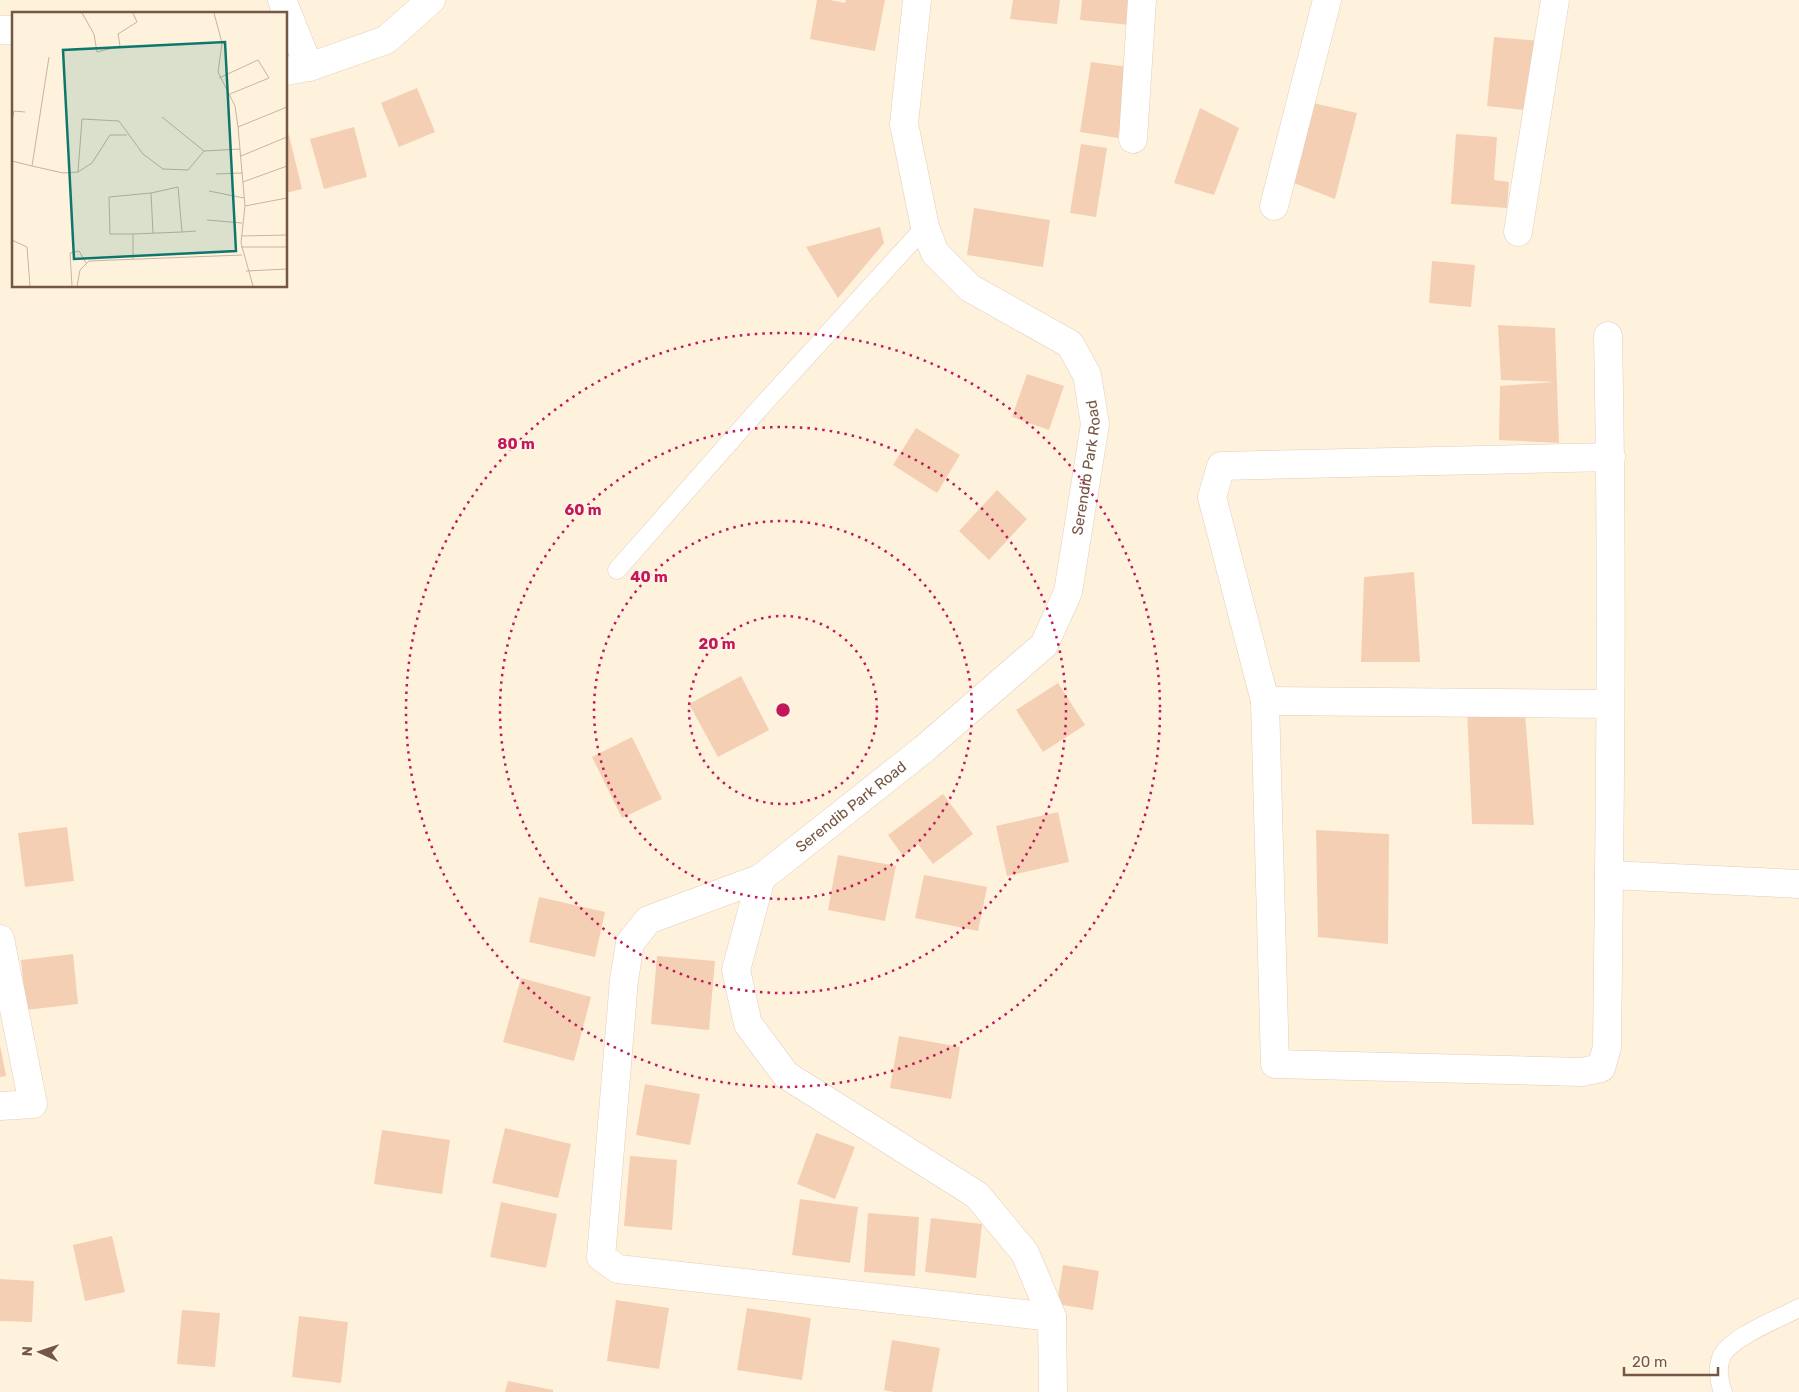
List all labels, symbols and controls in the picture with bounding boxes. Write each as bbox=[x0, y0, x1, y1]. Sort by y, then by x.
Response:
inset map bbox=[12, 12, 288, 288]
street label: Serendib Park Road bbox=[1068, 399, 1104, 536]
text: 80 m bbox=[497, 435, 535, 453]
text: 60 m bbox=[565, 501, 601, 519]
text: 40 m bbox=[630, 568, 668, 586]
text: 20 m bbox=[699, 635, 735, 653]
centre of rings bbox=[774, 701, 792, 719]
street label: Serendib Park Road bbox=[792, 757, 910, 856]
north arrow bbox=[15, 1327, 65, 1377]
scale bar bbox=[1624, 1344, 1718, 1376]
text: N bbox=[19, 1346, 36, 1357]
text: 20 m bbox=[1632, 1353, 1667, 1371]

